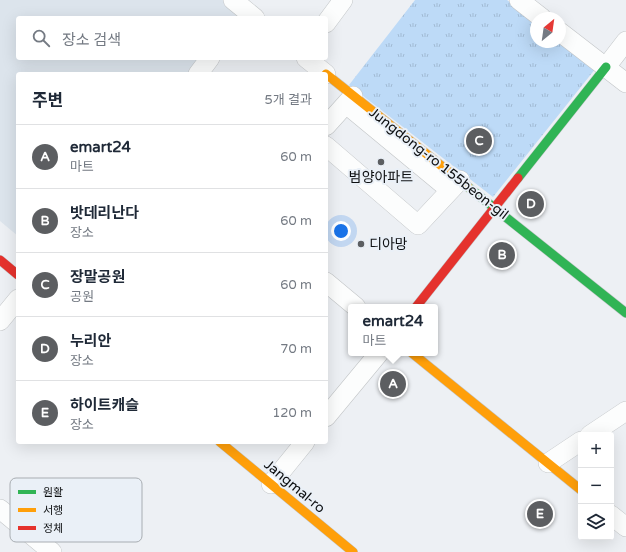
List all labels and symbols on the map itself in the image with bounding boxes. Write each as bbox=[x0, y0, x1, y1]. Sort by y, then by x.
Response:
north arrow bbox=[530, 12, 566, 48]
street label: Jungdong-ro 155beon-gil bbox=[366, 104, 512, 223]
pin: C bbox=[466, 126, 492, 156]
marker: 범양아파트 bbox=[376, 157, 386, 167]
place label: 범양아파트 bbox=[349, 169, 413, 186]
pin: D bbox=[518, 189, 544, 219]
your location bbox=[331, 221, 351, 241]
place label: 디아망 bbox=[369, 236, 408, 253]
marker: 디아망 bbox=[356, 239, 366, 249]
pin: B bbox=[489, 240, 515, 270]
pin: A bbox=[380, 369, 406, 399]
street label: Jangmal-ro bbox=[261, 456, 329, 517]
legend bbox=[10, 478, 142, 542]
text: 원활 bbox=[43, 486, 63, 499]
pin: E bbox=[527, 499, 553, 529]
text: 서행 bbox=[43, 504, 63, 517]
text: 정체 bbox=[43, 522, 63, 535]

